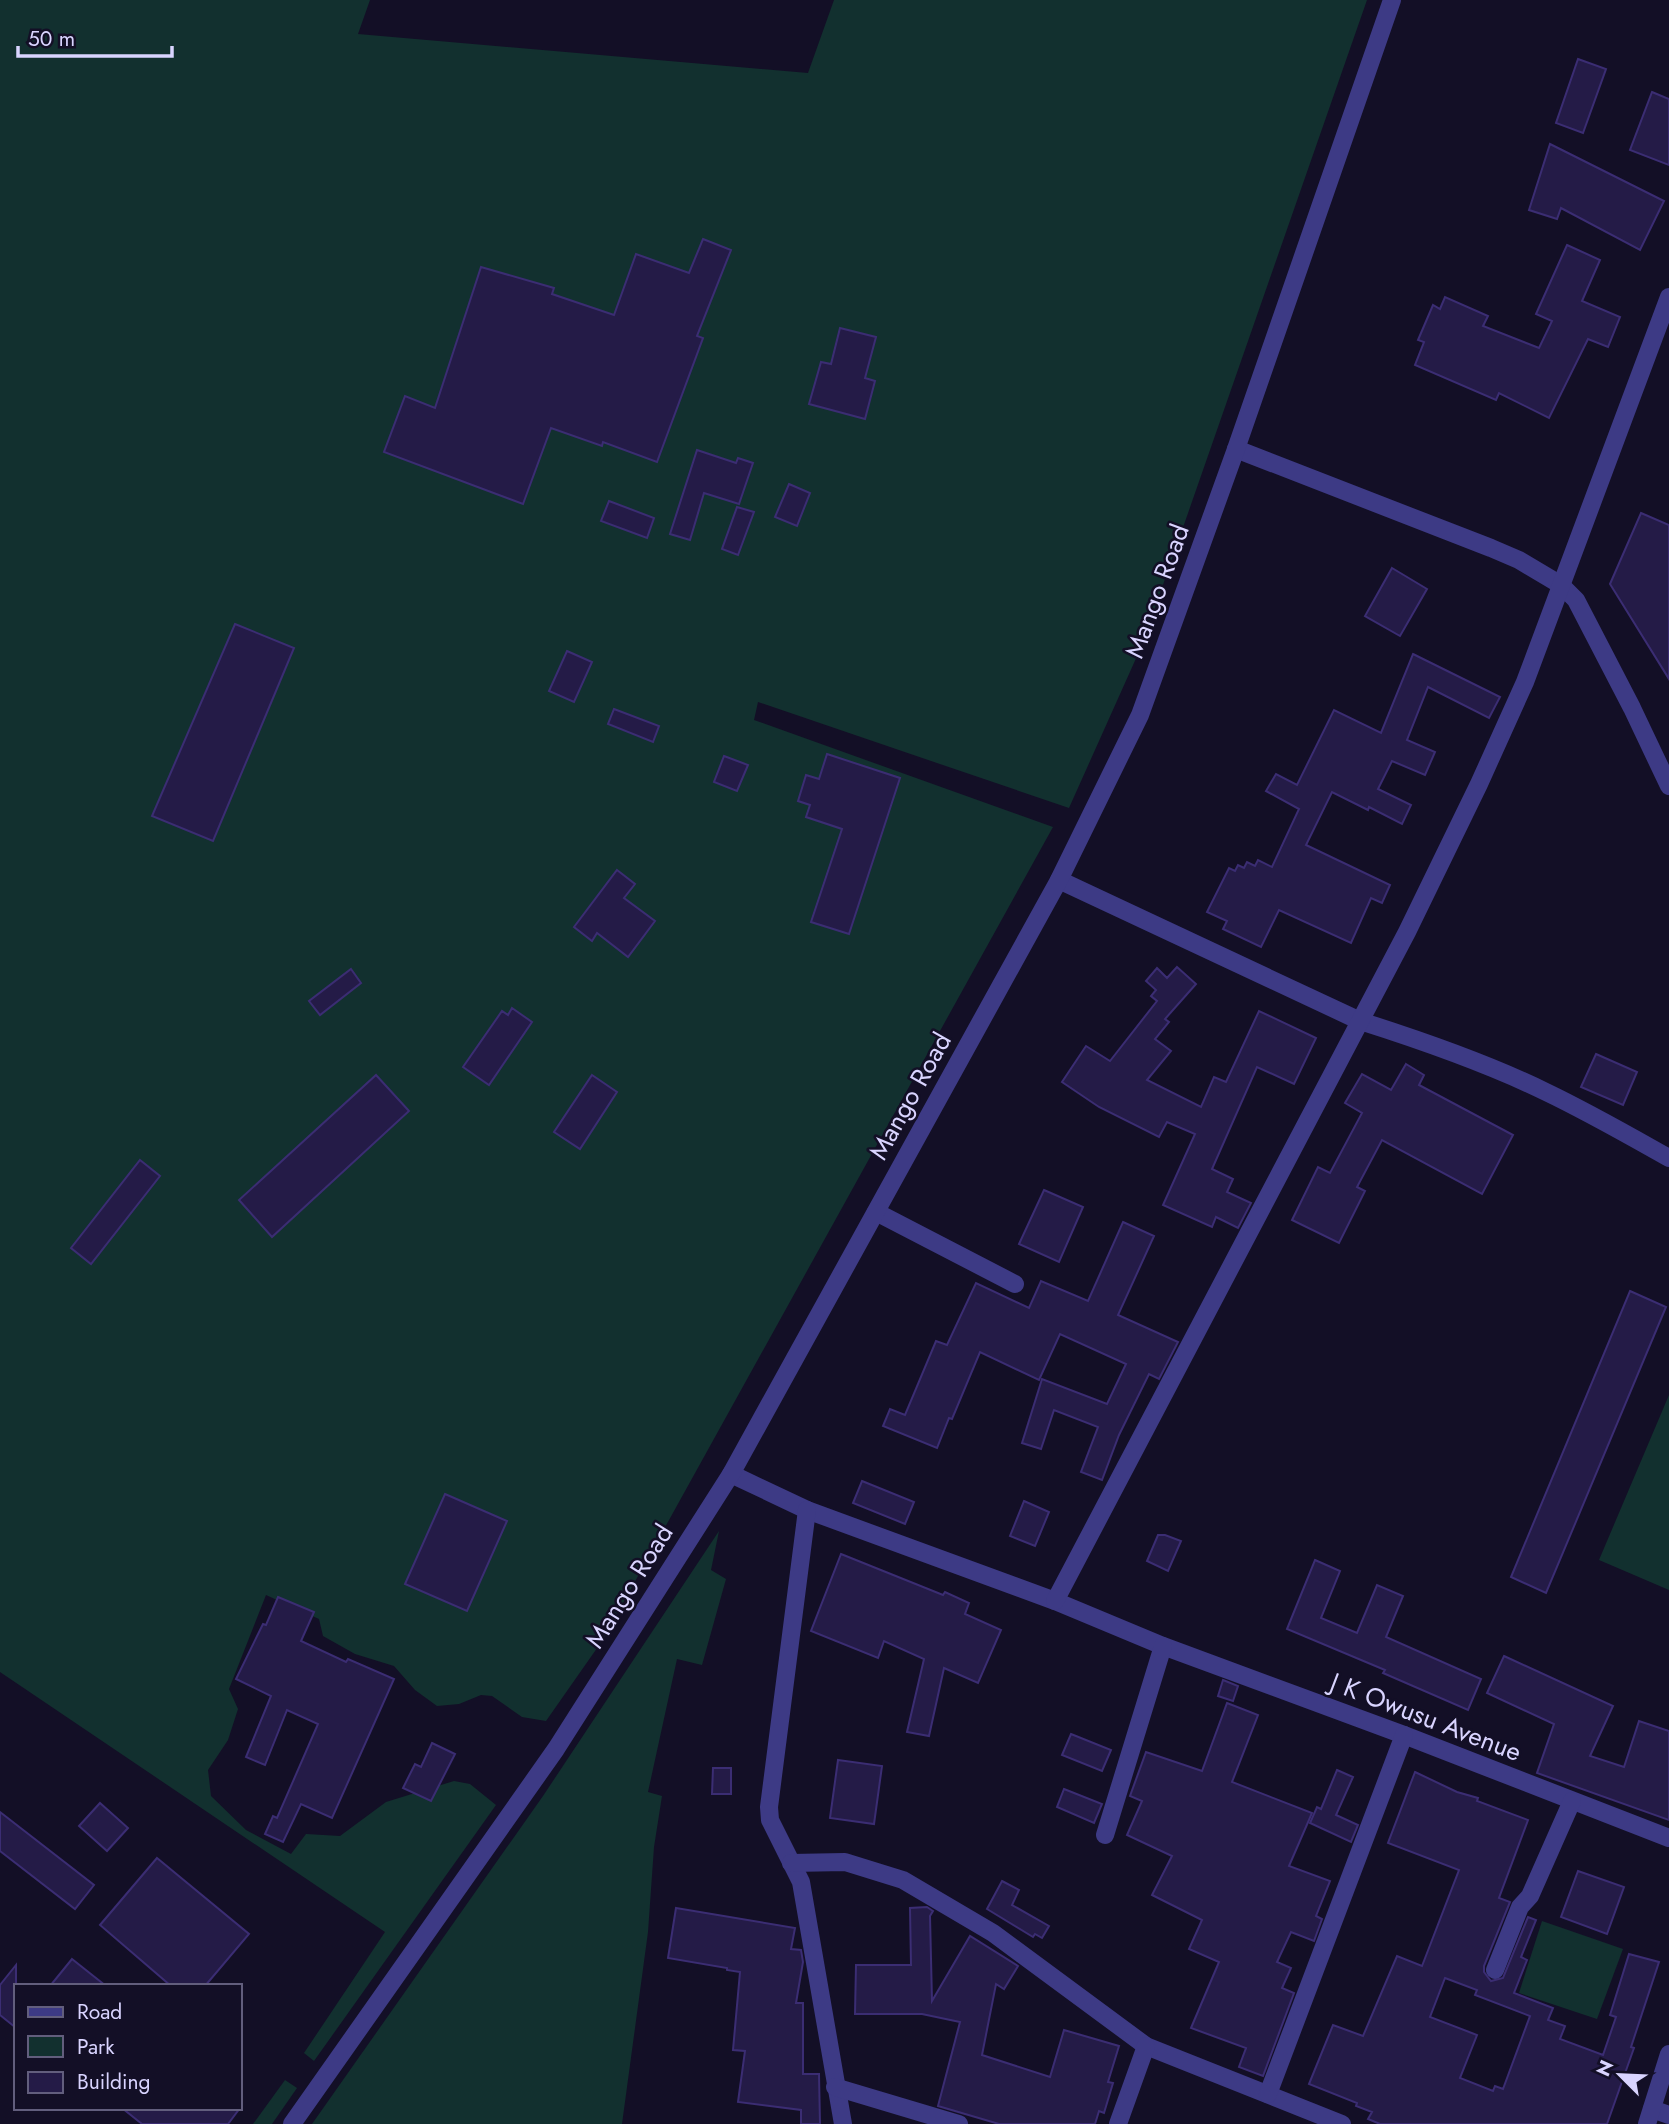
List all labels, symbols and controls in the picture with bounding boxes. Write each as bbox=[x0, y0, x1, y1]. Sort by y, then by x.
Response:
scale bar bbox=[18, 14, 172, 58]
text: 50 m bbox=[28, 24, 75, 54]
street label: Mango Road bbox=[1115, 519, 1199, 663]
street label: Mango Road bbox=[859, 1026, 961, 1166]
street label: Mango Road bbox=[576, 1517, 682, 1655]
street label: J K Owusu Avenue bbox=[1322, 1662, 1527, 1771]
legend bbox=[14, 1984, 242, 2110]
text: Road bbox=[77, 1997, 122, 2027]
text: Park bbox=[77, 2032, 115, 2062]
north arrow bbox=[1585, 2040, 1655, 2110]
text: N bbox=[1590, 2056, 1620, 2081]
text: Building bbox=[77, 2067, 150, 2097]

